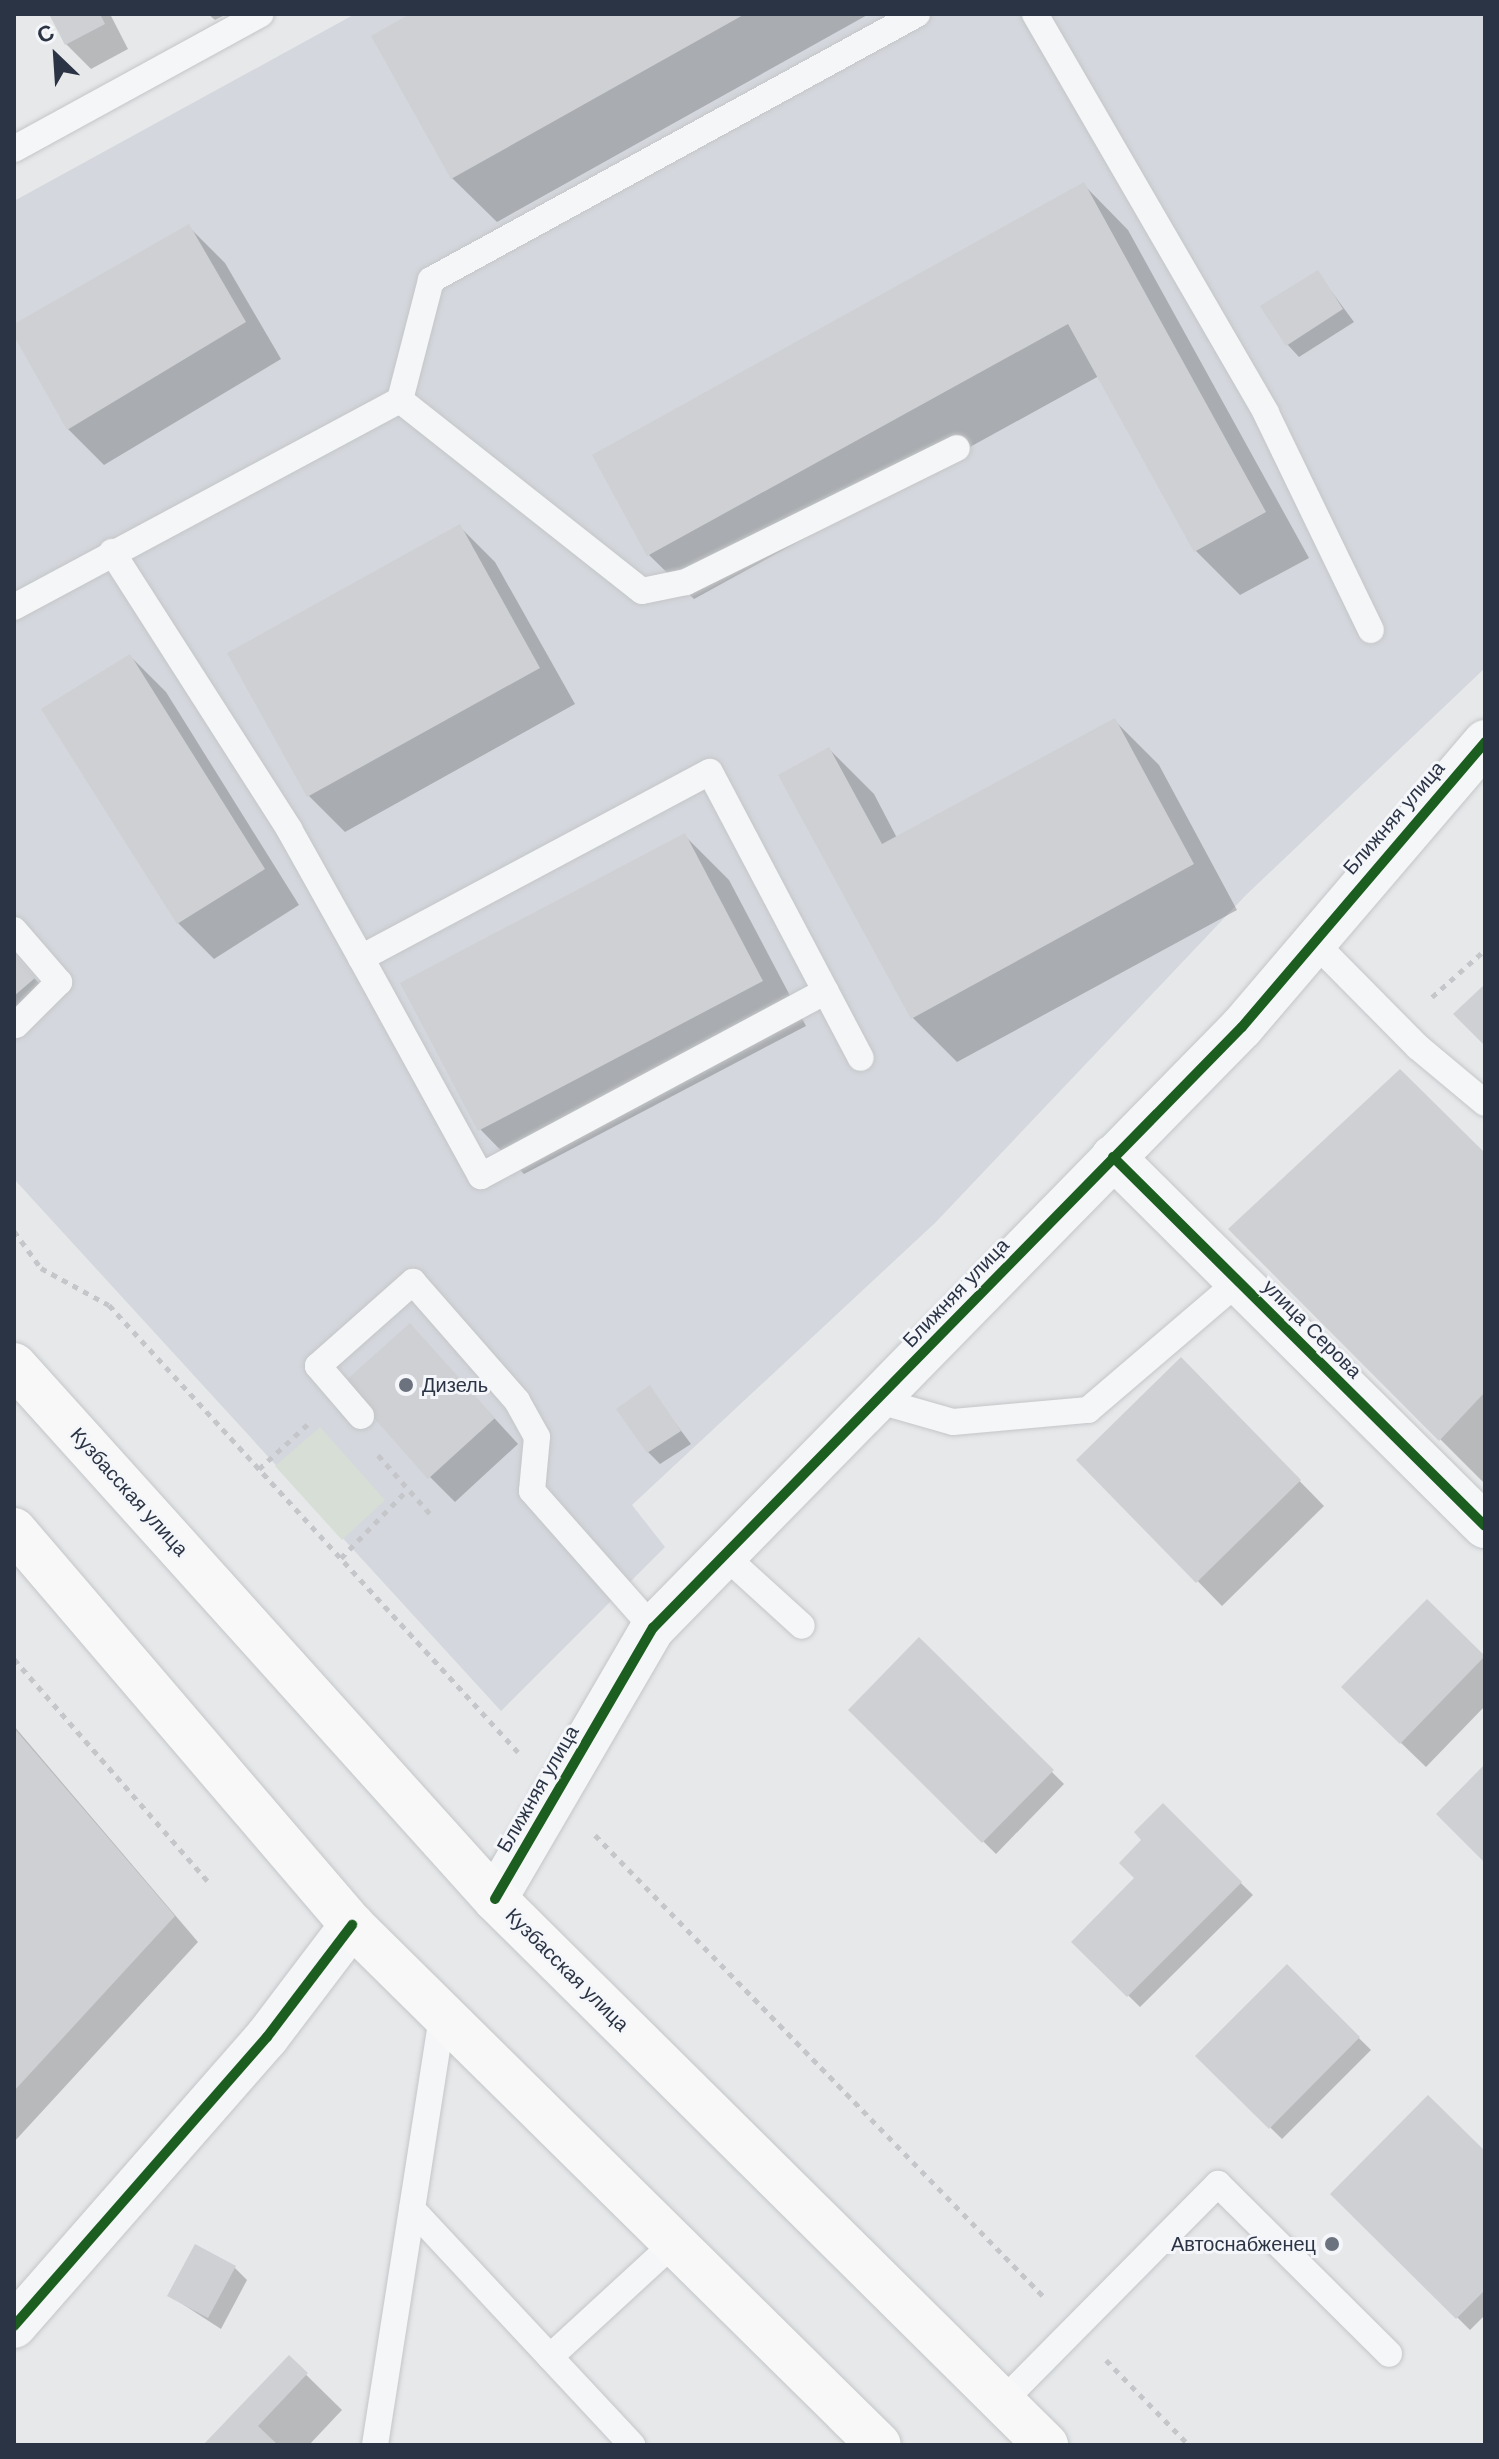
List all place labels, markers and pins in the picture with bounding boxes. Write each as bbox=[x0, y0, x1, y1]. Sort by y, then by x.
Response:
place label: Дизель bbox=[422, 1373, 488, 1397]
marker: Дизель bbox=[397, 1376, 415, 1394]
place label: Автоснабженец bbox=[1171, 2232, 1316, 2256]
marker: Автоснабженец bbox=[1323, 2235, 1341, 2253]

